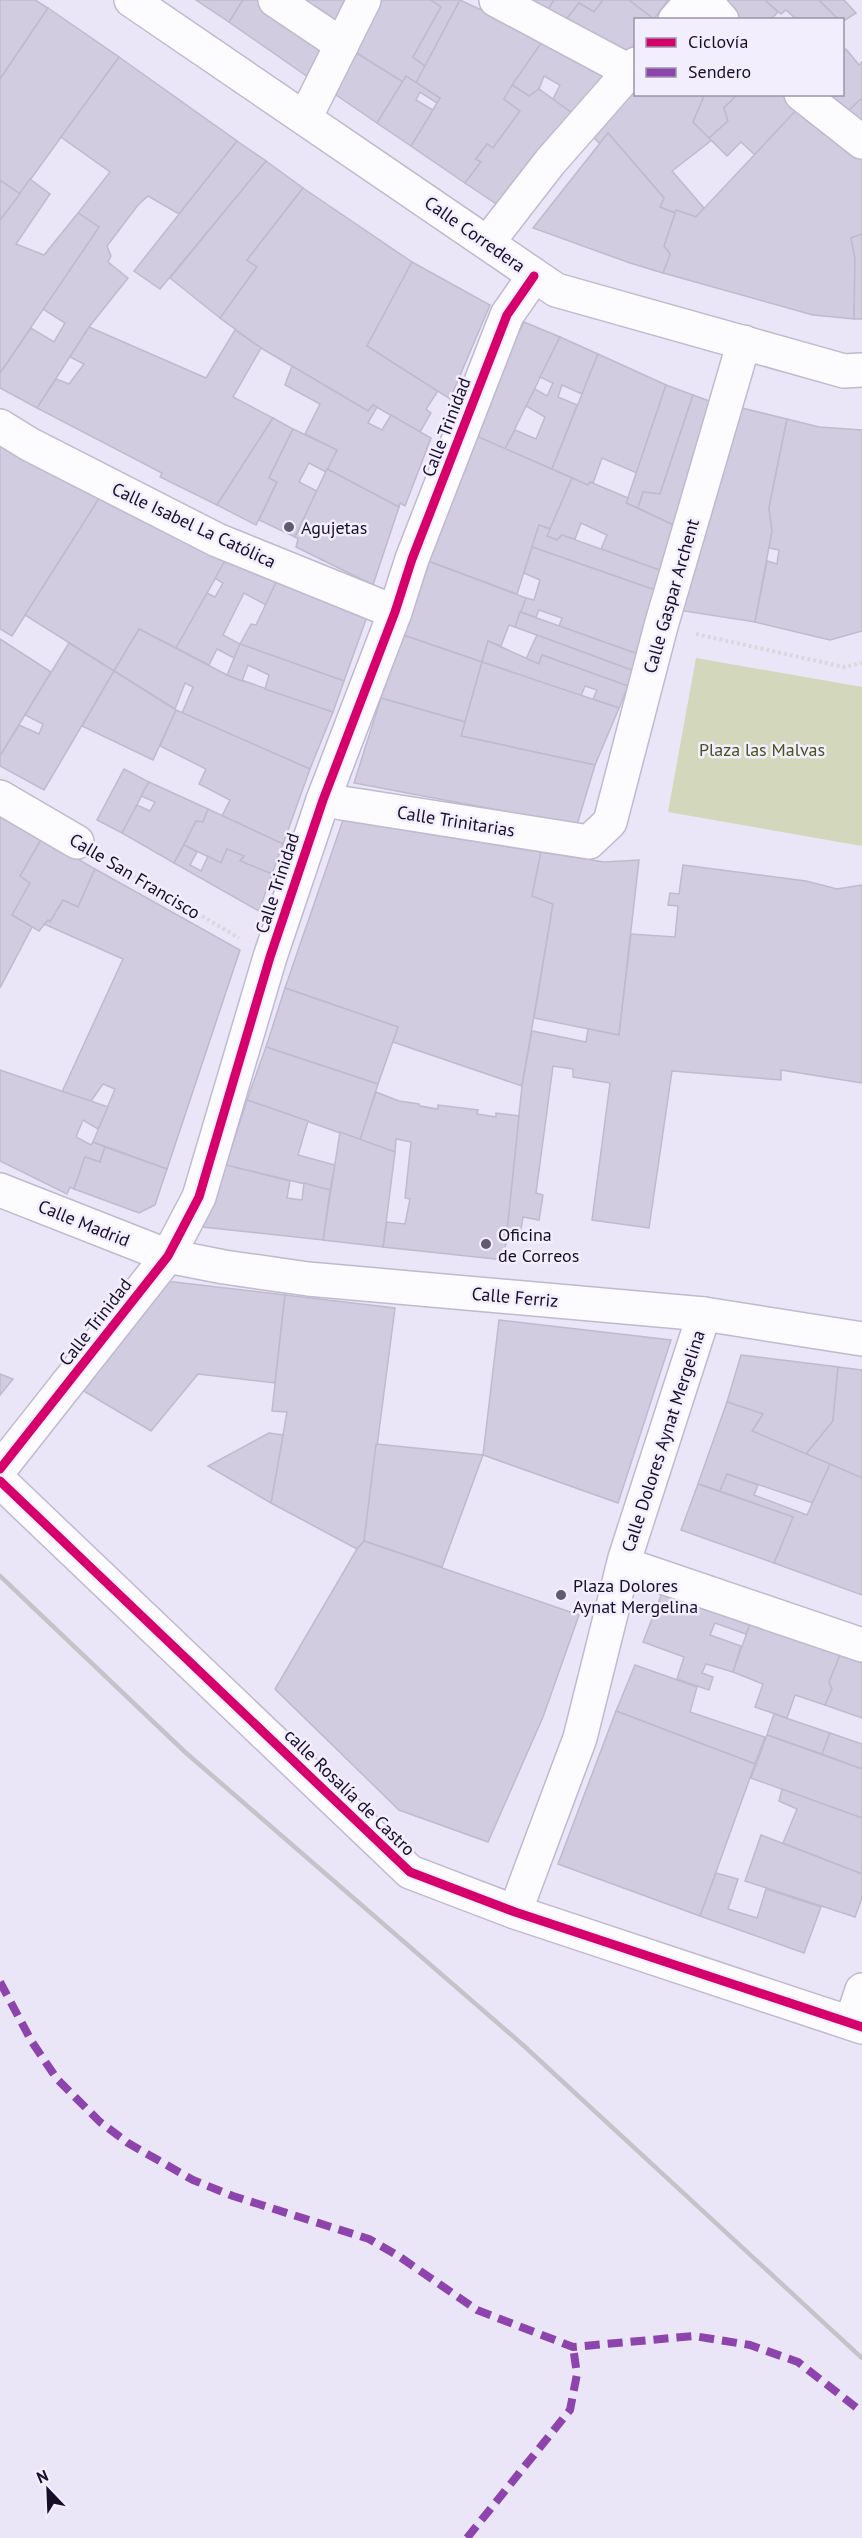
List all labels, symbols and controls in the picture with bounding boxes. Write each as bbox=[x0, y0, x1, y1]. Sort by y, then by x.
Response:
legend bbox=[634, 18, 844, 96]
text: Ciclovía bbox=[688, 30, 748, 53]
text: Sendero bbox=[688, 60, 751, 83]
street label: Calle Corredera bbox=[420, 191, 530, 277]
street label: Calle Trinidad bbox=[416, 374, 476, 480]
street label: Calle Isabel La Católica bbox=[108, 477, 280, 573]
place label: Agujetas bbox=[301, 516, 367, 539]
street label: Calle Gaspar Archent bbox=[638, 516, 704, 676]
marker: Agujetas bbox=[282, 520, 296, 534]
park label: Plaza las Malvas bbox=[699, 738, 825, 761]
street label: Calle Trinitarias bbox=[395, 800, 517, 842]
street label: Calle San Francisco bbox=[65, 828, 205, 924]
street label: Calle Trinidad bbox=[250, 830, 304, 936]
street label: Calle Madrid bbox=[35, 1194, 133, 1252]
place label: Oficina de Correos bbox=[498, 1223, 579, 1267]
marker: Oficina de Correos bbox=[479, 1237, 493, 1251]
street label: Calle Trinidad bbox=[54, 1274, 136, 1370]
street label: Calle Ferriz bbox=[471, 1282, 559, 1312]
street label: Calle Dolores Aynat Mergelina bbox=[616, 1327, 710, 1555]
place label: Plaza Dolores Aynat Mergelina bbox=[573, 1574, 698, 1618]
marker: Plaza Dolores Aynat Mergelina bbox=[554, 1588, 568, 1602]
street label: calle Rosalía de Castro bbox=[280, 1724, 420, 1860]
north arrow bbox=[18, 2460, 78, 2520]
text: N bbox=[33, 2465, 51, 2487]

